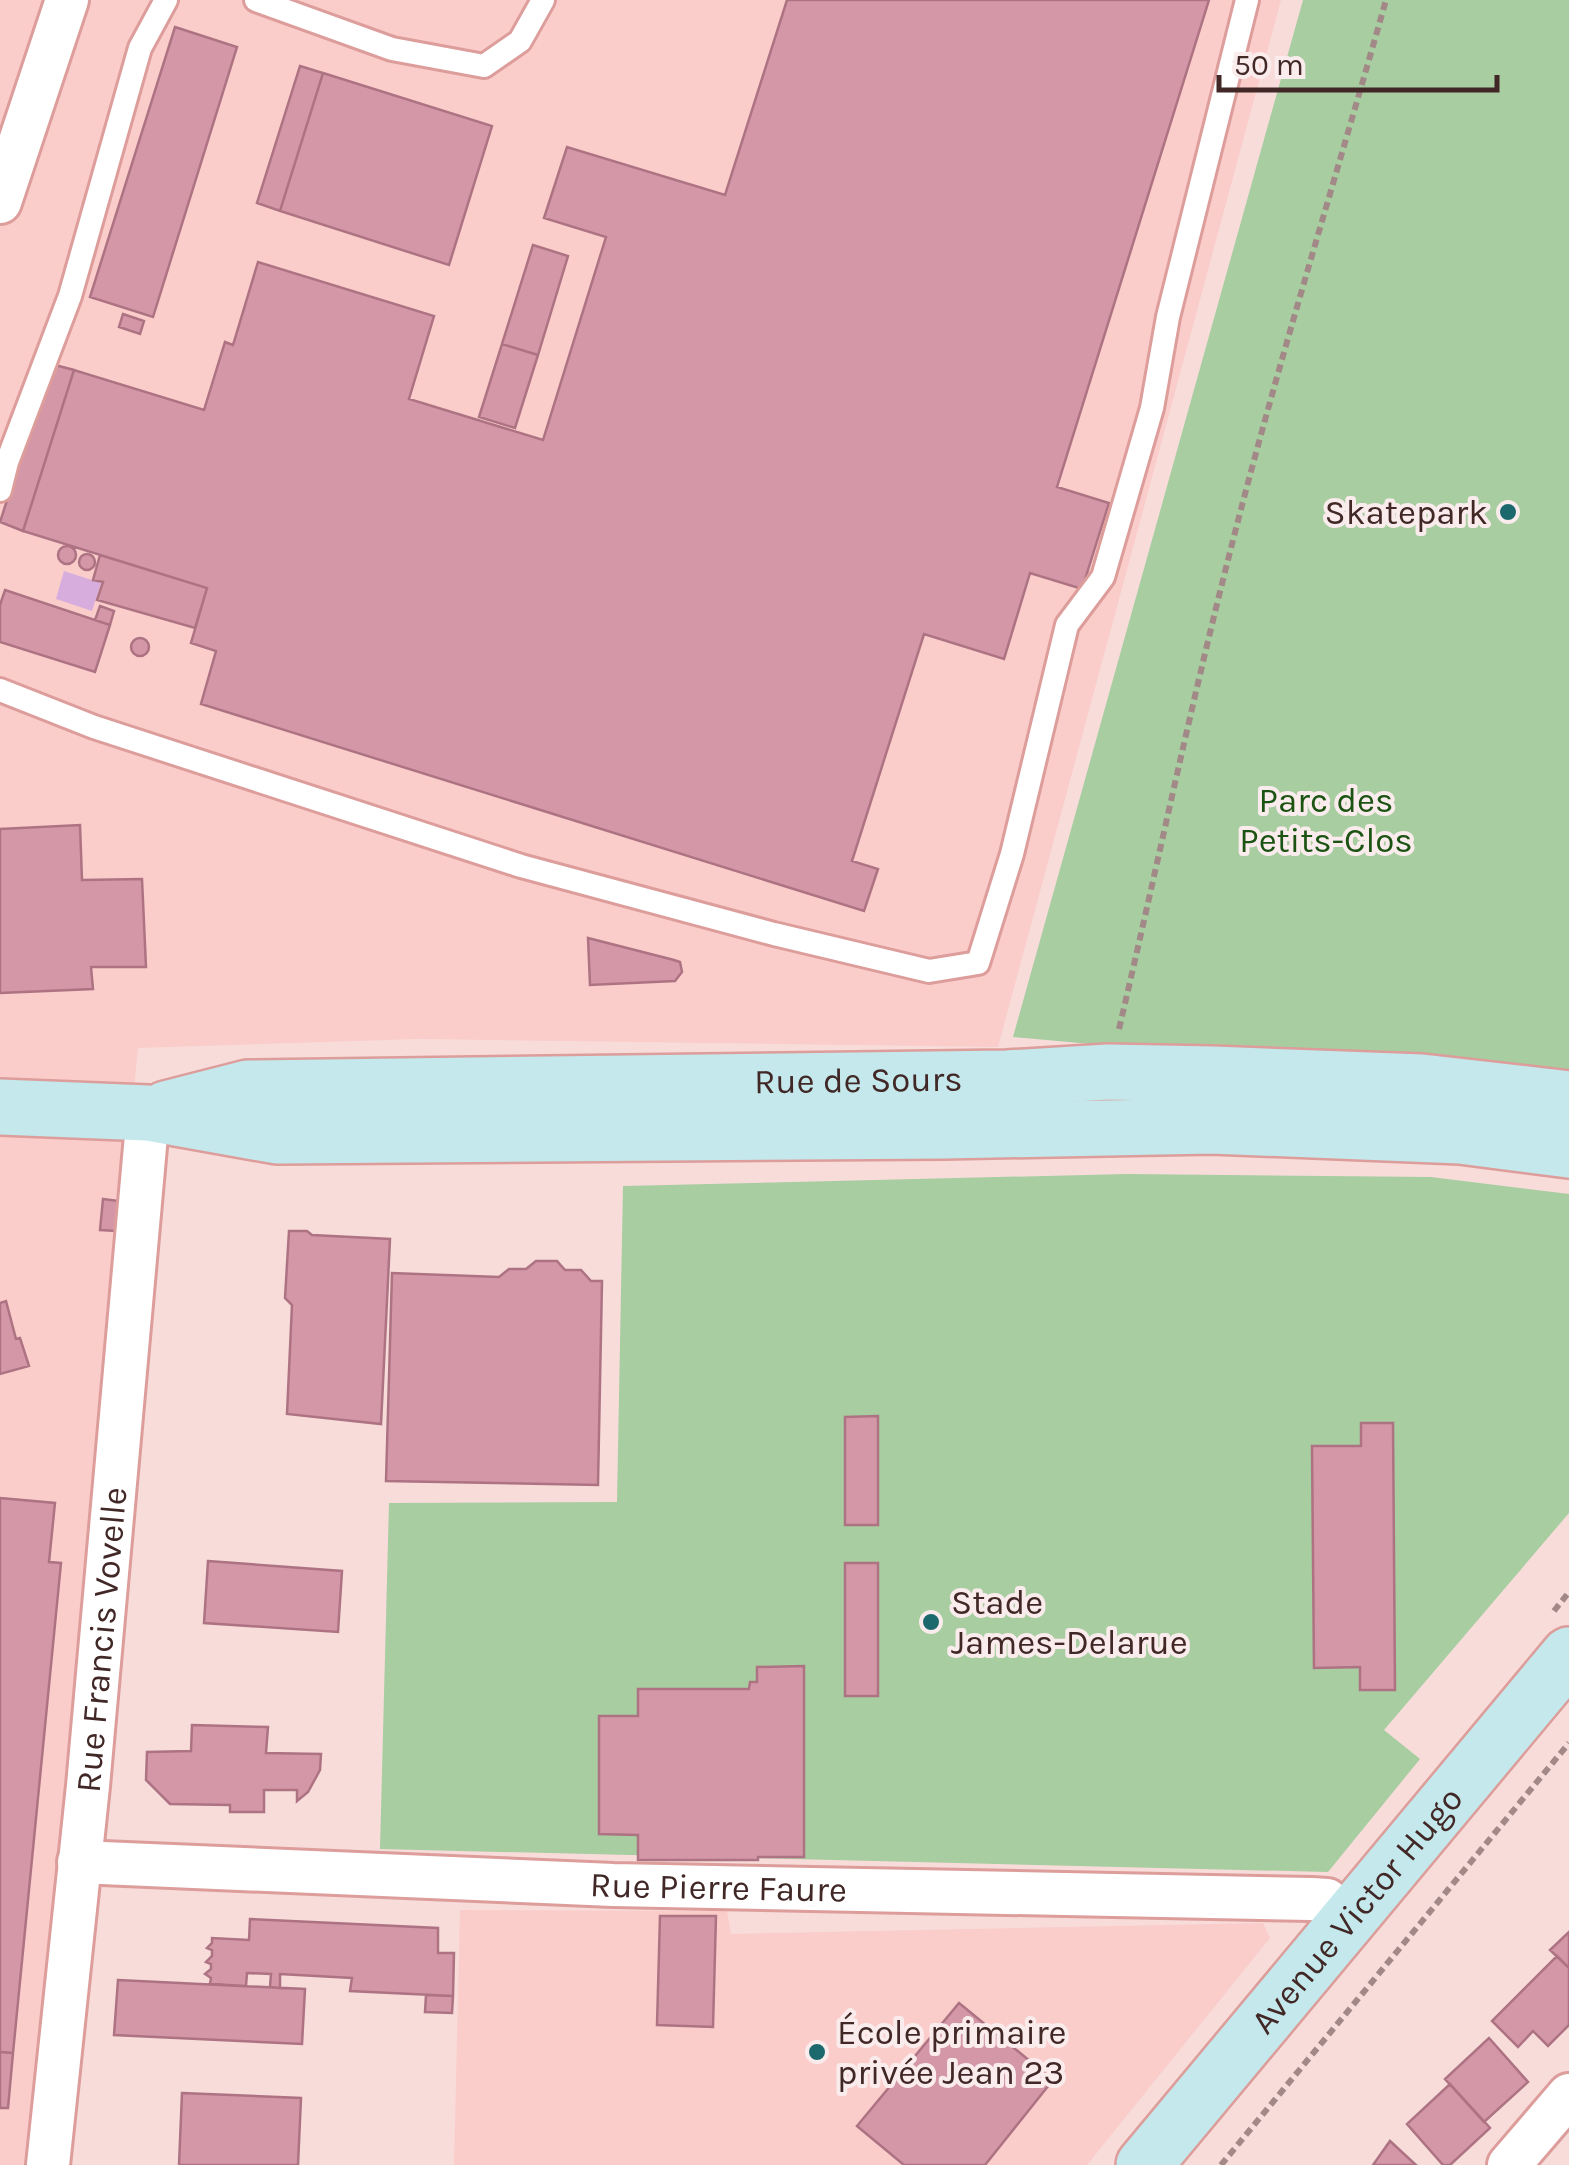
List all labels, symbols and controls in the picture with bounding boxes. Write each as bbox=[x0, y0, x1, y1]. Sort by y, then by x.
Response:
scale bar bbox=[1219, 30, 1496, 92]
text: 50 m bbox=[1234, 47, 1304, 83]
place label: Skatepark bbox=[1325, 492, 1488, 533]
marker: Skatepark bbox=[1497, 501, 1519, 523]
park label: Parc des Petits-Clos bbox=[1239, 780, 1413, 861]
street label: Rue de Sours bbox=[754, 1059, 963, 1102]
street label: Rue Francis Vovelle bbox=[68, 1485, 136, 1794]
place label: Stade James-Delarue bbox=[951, 1582, 1188, 1663]
marker: Stade James-Delarue bbox=[920, 1611, 942, 1633]
street label: Avenue Victor Hugo bbox=[1242, 1779, 1471, 2042]
street label: Rue Pierre Faure bbox=[589, 1864, 847, 1911]
place label: École primaire privée Jean 23 bbox=[837, 2012, 1067, 2093]
marker: École primaire privée Jean 23 bbox=[806, 2041, 828, 2063]

